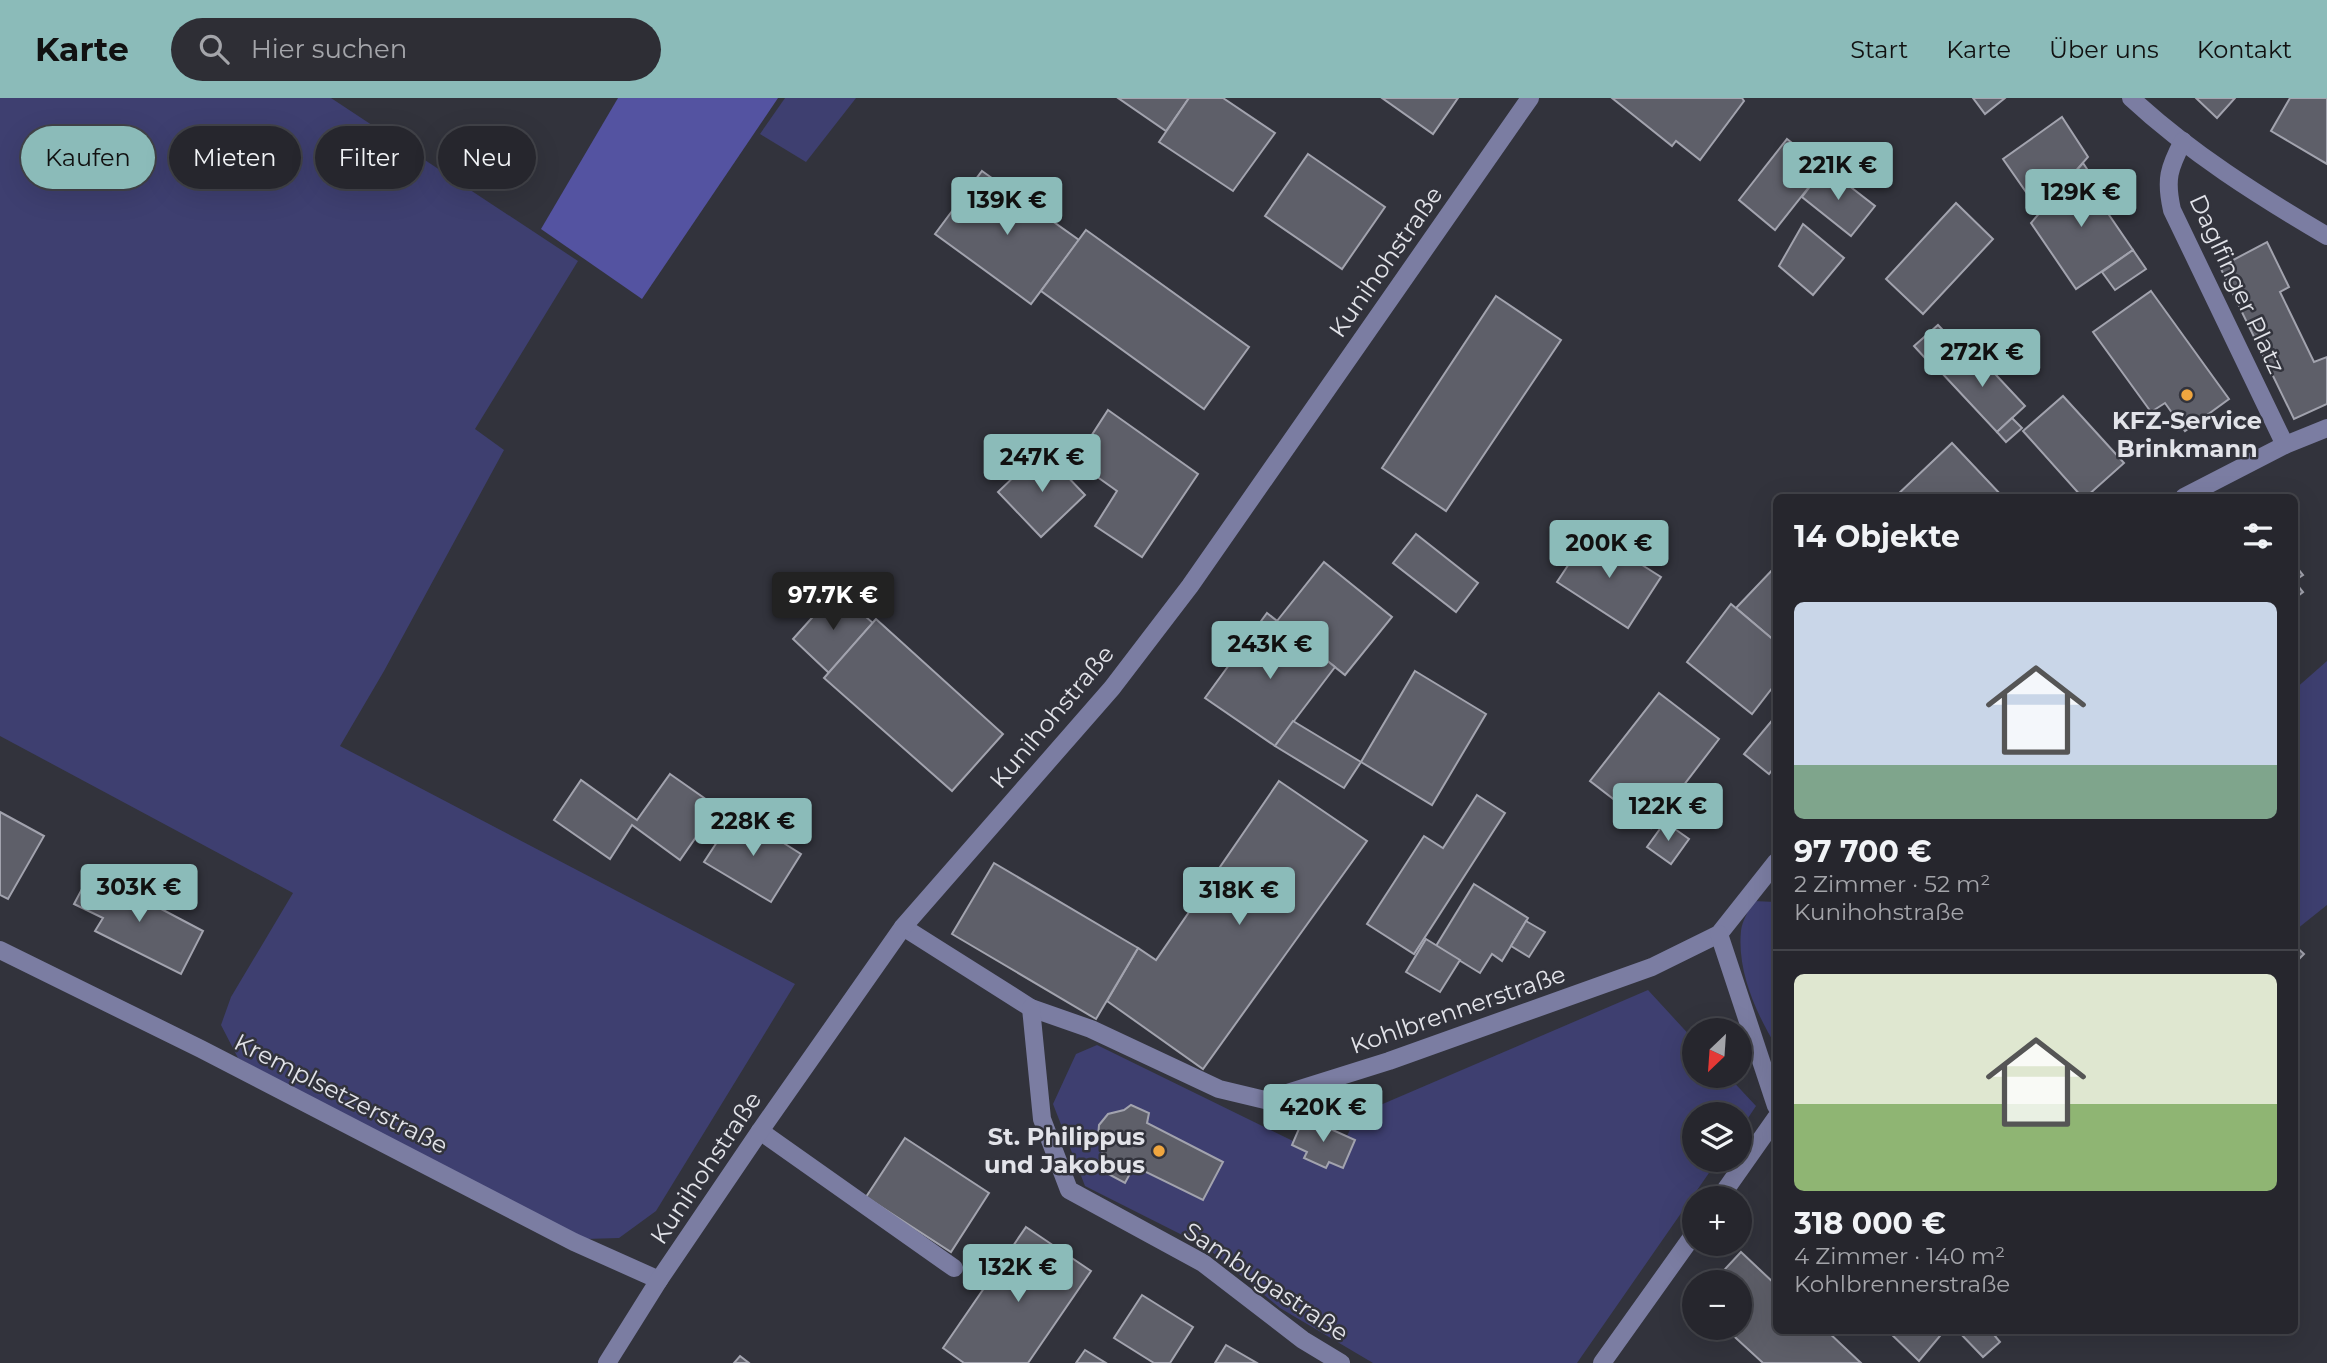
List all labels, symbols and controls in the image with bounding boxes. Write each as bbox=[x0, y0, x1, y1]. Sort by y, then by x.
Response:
search box bbox=[171, 18, 661, 81]
text: Karte bbox=[35, 29, 129, 69]
icon: search bbox=[195, 30, 233, 68]
text: Hier suchen bbox=[251, 33, 407, 65]
text: Start bbox=[1850, 35, 1908, 64]
text: Karte bbox=[1946, 35, 2011, 64]
text: Über uns bbox=[2049, 35, 2159, 64]
text: Kontakt bbox=[2197, 35, 2292, 64]
chip: Kaufen bbox=[21, 126, 155, 189]
chip: Mieten bbox=[169, 126, 301, 189]
chip: Filter bbox=[315, 126, 424, 189]
chip: Neu bbox=[438, 126, 536, 189]
pin: 221K € bbox=[1781, 142, 1895, 202]
text: 221K € bbox=[1799, 151, 1877, 179]
pin: 129K € bbox=[2024, 170, 2138, 229]
pin: 139K € bbox=[950, 178, 1064, 237]
text: 129K € bbox=[2041, 178, 2121, 206]
street label: Kunihohstraße bbox=[1323, 181, 1448, 343]
text: 139K € bbox=[967, 186, 1047, 214]
street label: Daglfinger Platz bbox=[2183, 190, 2292, 378]
pin: 272K € bbox=[1925, 330, 2039, 389]
text: 272K € bbox=[1940, 338, 2024, 366]
marker: KFZ-Service Brinkmann bbox=[2179, 387, 2195, 403]
place label: KFZ-Service Brinkmann bbox=[2112, 406, 2262, 463]
pin: 247K € bbox=[985, 434, 1099, 494]
text: 247K € bbox=[1000, 443, 1084, 471]
icon: filters bbox=[2239, 517, 2277, 555]
text: 14 Objekte bbox=[1794, 518, 1960, 555]
pin: 200K € bbox=[1552, 520, 1666, 580]
text: 200K € bbox=[1566, 529, 1653, 557]
pin: 97.7K € bbox=[768, 573, 898, 632]
text: 97.7K € bbox=[788, 581, 878, 609]
pin: 243K € bbox=[1213, 622, 1327, 681]
text: 243K € bbox=[1228, 630, 1312, 658]
street label: Kunihohstraße bbox=[983, 639, 1120, 794]
icon: home bbox=[1973, 647, 2099, 773]
pin: 122K € bbox=[1611, 784, 1725, 843]
text: 122K € bbox=[1629, 792, 1707, 820]
pin: 228K € bbox=[696, 798, 810, 858]
text: 228K € bbox=[711, 807, 795, 835]
text: 97 700 € bbox=[1794, 833, 1932, 870]
pin: 303K € bbox=[82, 864, 196, 924]
pin: 318K € bbox=[1182, 868, 1296, 927]
text: 2 Zimmer · 52 m² bbox=[1794, 870, 1990, 898]
text: 303K € bbox=[97, 873, 181, 901]
text: 318K € bbox=[1199, 876, 1279, 904]
text: Kunihohstraße bbox=[1794, 898, 1964, 926]
street label: Kohlbrennerstraße bbox=[1346, 959, 1569, 1060]
north arrow bbox=[1682, 1018, 1752, 1088]
map controls bbox=[1682, 1018, 1752, 1340]
icon: home bbox=[1973, 1019, 2099, 1145]
street label: Kremplsetzerstraße bbox=[230, 1027, 453, 1160]
pin: 420K € bbox=[1266, 1084, 1380, 1144]
street label: Kunihohstraße bbox=[644, 1086, 767, 1249]
text: 420K € bbox=[1279, 1093, 1367, 1121]
button: layers bbox=[1682, 1102, 1752, 1172]
place label: St. Philippus und Jakobus bbox=[984, 1122, 1145, 1179]
marker: St. Philippus und Jakobus bbox=[1151, 1143, 1167, 1159]
button: + bbox=[1682, 1186, 1752, 1256]
text: 318 000 € bbox=[1794, 1205, 1946, 1242]
street label: Sambugastraße bbox=[1179, 1216, 1354, 1347]
text: 4 Zimmer · 140 m² bbox=[1794, 1242, 2005, 1270]
pin: 132K € bbox=[961, 1244, 1075, 1304]
text: 132K € bbox=[979, 1253, 1057, 1281]
button: − bbox=[1682, 1270, 1752, 1340]
text: Kohlbrennerstraße bbox=[1794, 1270, 2010, 1298]

